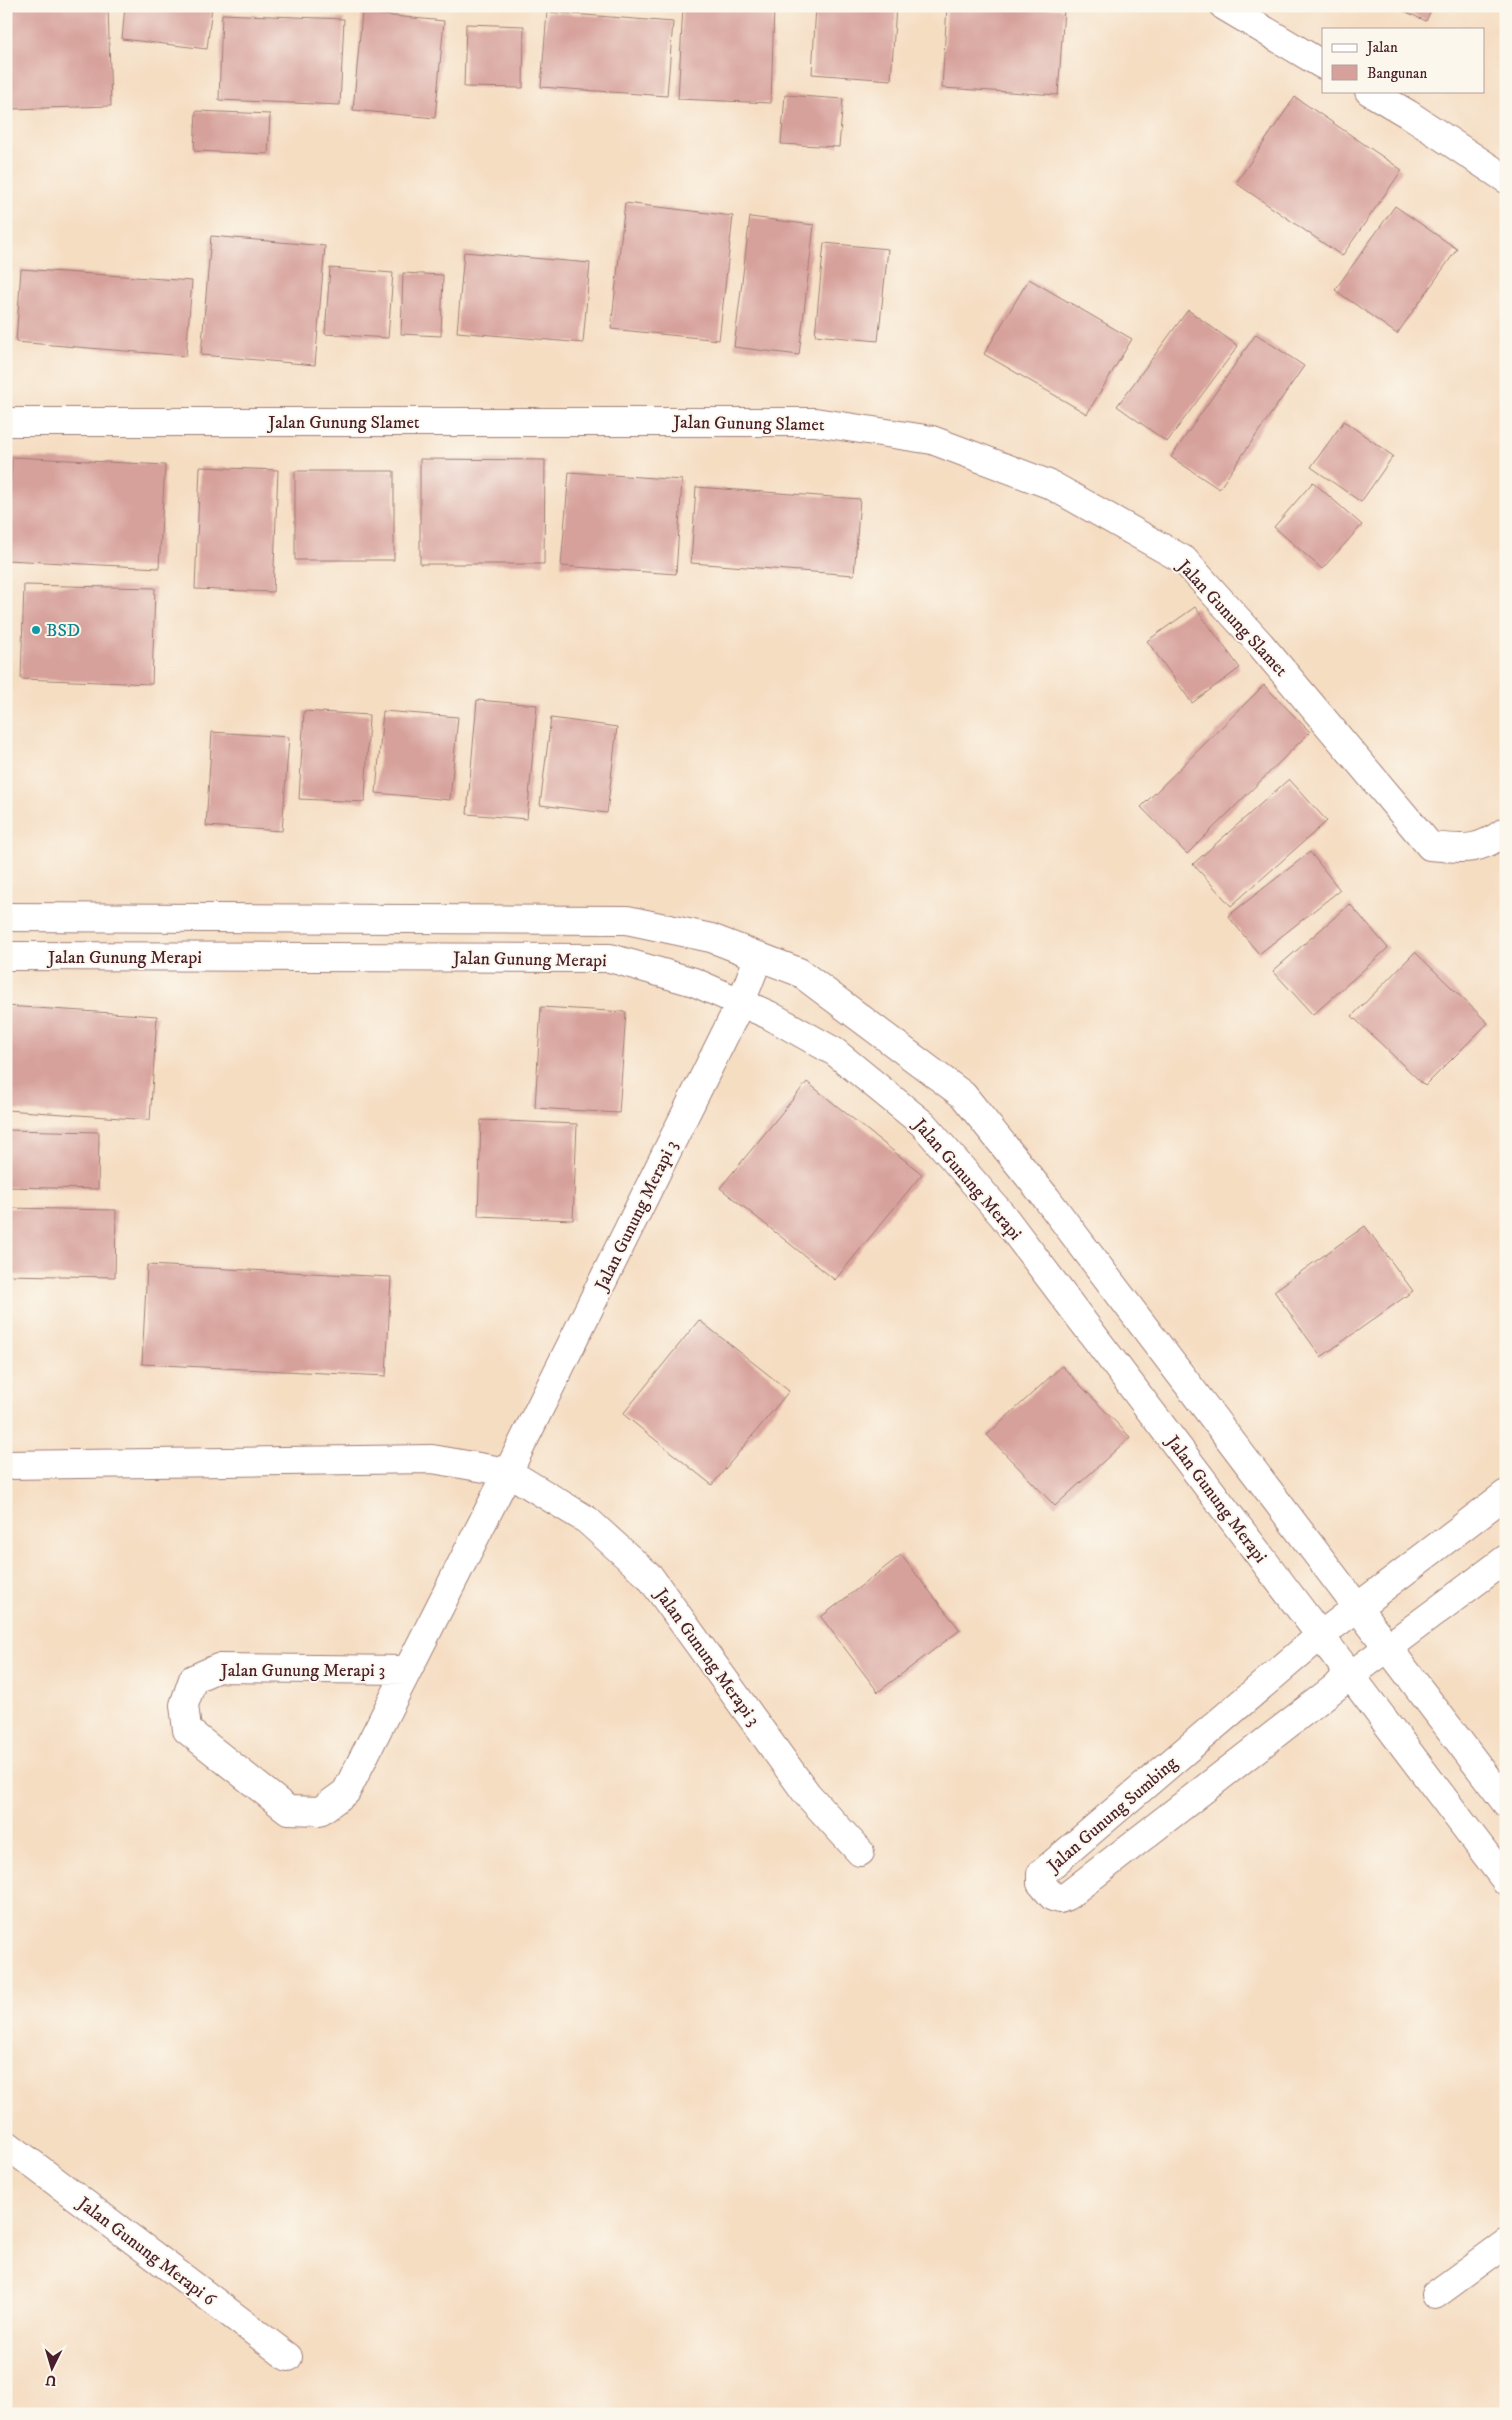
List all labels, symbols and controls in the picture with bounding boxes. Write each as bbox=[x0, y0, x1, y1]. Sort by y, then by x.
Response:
legend bbox=[1322, 28, 1484, 92]
text: Jalan bbox=[1365, 38, 1398, 57]
text: Bangunan bbox=[1367, 64, 1427, 83]
street label: Jalan Gunung Slamet bbox=[266, 412, 420, 434]
street label: Jalan Gunung Slamet bbox=[671, 412, 825, 436]
street label: Jalan Gunung Slamet bbox=[1171, 554, 1292, 682]
place label: BSD bbox=[46, 620, 80, 642]
marker: BSD bbox=[30, 624, 42, 636]
street label: Jalan Gunung Merapi bbox=[46, 947, 202, 969]
street label: Jalan Gunung Merapi bbox=[451, 948, 607, 972]
street label: Jalan Gunung Merapi bbox=[907, 1113, 1026, 1245]
street label: Jalan Gunung Merapi 3 bbox=[590, 1137, 683, 1296]
street label: Jalan Gunung Merapi bbox=[1160, 1430, 1271, 1568]
street label: Jalan Gunung Merapi 3 bbox=[649, 1583, 764, 1731]
street label: Jalan Gunung Merapi 3 bbox=[219, 1660, 385, 1682]
street label: Jalan Gunung Sumbing bbox=[1042, 1752, 1182, 1878]
street label: Jalan Gunung Merapi 6 bbox=[72, 2192, 220, 2311]
north arrow bbox=[28, 2342, 78, 2392]
text: U bbox=[45, 2371, 57, 2389]

